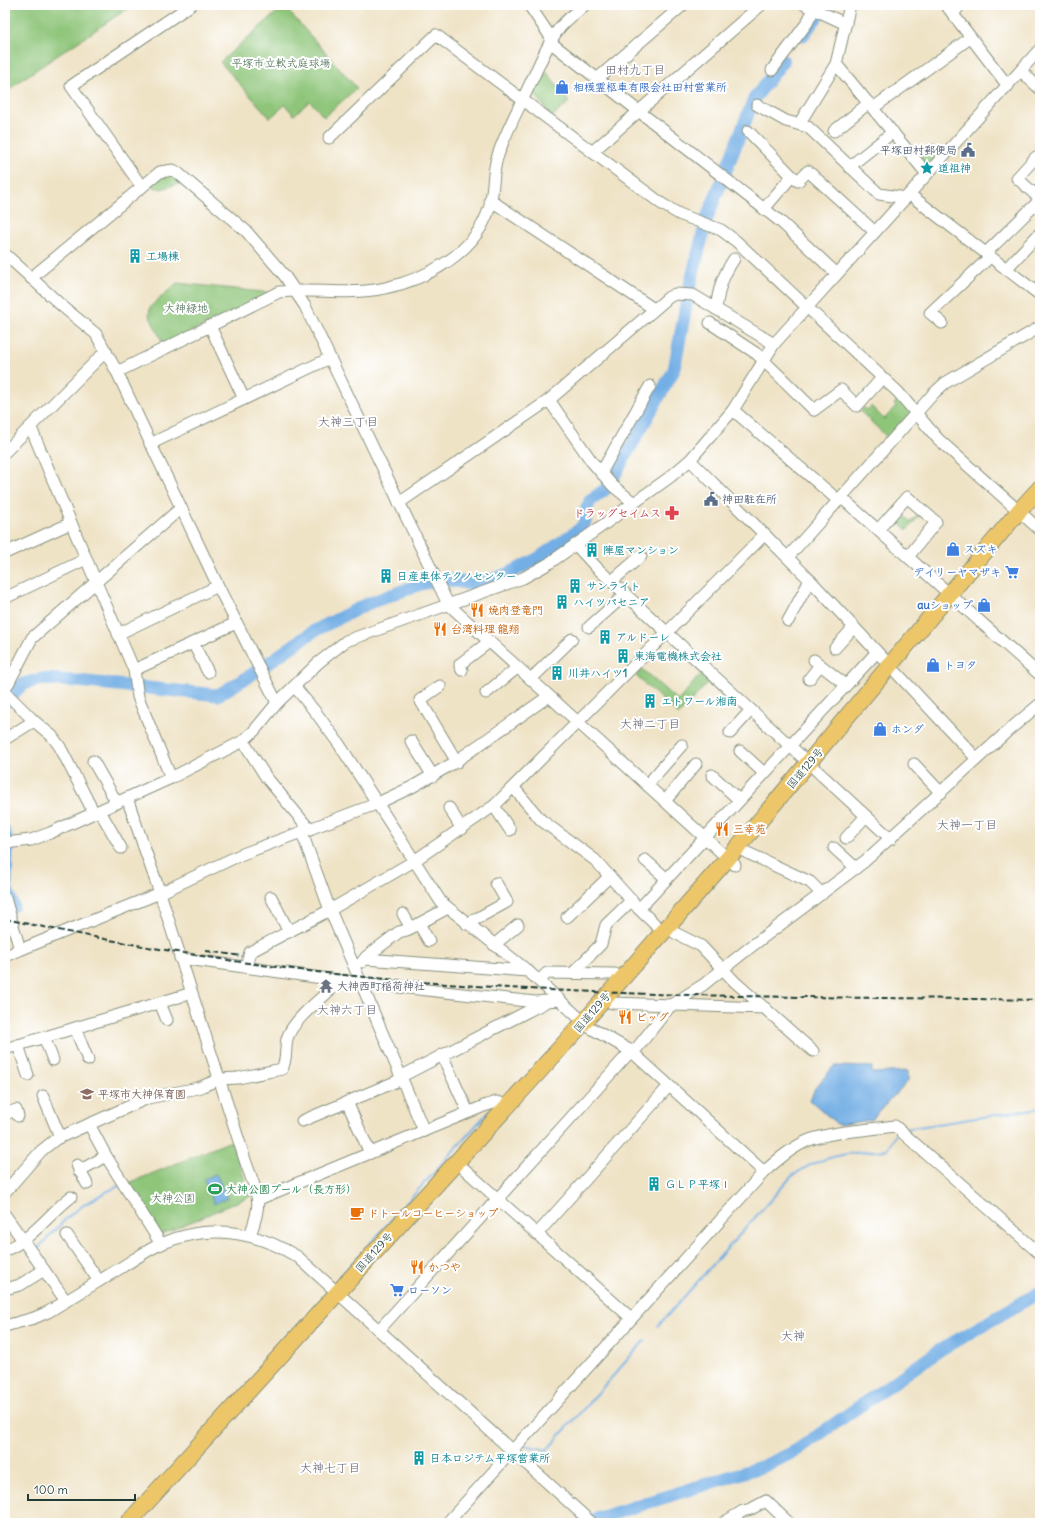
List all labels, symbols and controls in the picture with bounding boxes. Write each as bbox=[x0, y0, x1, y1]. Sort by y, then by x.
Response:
park label: 平塚市立軟式庭球場 bbox=[232, 56, 331, 70]
district label: 田村九丁目 bbox=[605, 62, 665, 77]
shop icon: 相模霊柩車有限会社田村営業所 bbox=[554, 79, 570, 95]
place label: 相模霊柩車有限会社田村営業所 bbox=[573, 80, 727, 94]
public building icon: 平塚田村郵便局 bbox=[960, 142, 976, 158]
place label: 平塚田村郵便局 bbox=[880, 143, 957, 157]
place icon: 道祖神 bbox=[919, 160, 935, 176]
place label: 道祖神 bbox=[938, 161, 971, 175]
building icon: 工場棟 bbox=[127, 248, 143, 264]
place label: 工場棟 bbox=[146, 249, 180, 263]
park label: 大神緑地 bbox=[164, 301, 208, 315]
district label: 大神三丁目 bbox=[318, 414, 378, 429]
public building icon: 神田駐在所 bbox=[703, 491, 719, 507]
place label: 神田駐在所 bbox=[722, 492, 777, 506]
pharmacy icon: ドラッグセイムス bbox=[664, 505, 680, 521]
place label: ドラッグセイムス bbox=[573, 506, 661, 520]
shop icon: スズキ bbox=[945, 541, 961, 557]
building icon: 陣屋マンション bbox=[584, 542, 600, 558]
place label: スズキ bbox=[964, 542, 997, 556]
place label: 陣屋マンション bbox=[603, 543, 679, 557]
supermarket icon: デイリーヤマザキ bbox=[1004, 564, 1020, 580]
place label: デイリーヤマザキ bbox=[913, 565, 1001, 579]
building icon: 日産車体テクノセンター bbox=[378, 568, 394, 584]
place label: 日産車体テクノセンター bbox=[397, 569, 516, 583]
building icon: サンライト bbox=[567, 578, 583, 594]
place label: サンライト bbox=[586, 579, 641, 593]
building icon: ハイツパセニア bbox=[554, 594, 570, 610]
place label: ハイツパセニア bbox=[573, 595, 650, 609]
shop icon: auショップ bbox=[976, 597, 992, 613]
place label: auショップ bbox=[917, 598, 973, 612]
restaurant icon: 焼肉登竜門 bbox=[469, 602, 485, 618]
place label: 焼肉登竜門 bbox=[488, 603, 543, 617]
restaurant icon: 台湾料理 龍翔 bbox=[432, 621, 448, 637]
place label: 台湾料理 龍翔 bbox=[451, 622, 520, 636]
building icon: アルドーレ bbox=[597, 629, 613, 645]
place label: アルドーレ bbox=[616, 630, 670, 644]
building icon: 東海電機株式会社 bbox=[615, 648, 631, 664]
place label: 東海電機株式会社 bbox=[634, 649, 722, 663]
shop icon: トヨタ bbox=[925, 657, 941, 673]
place label: トヨタ bbox=[944, 658, 977, 672]
building icon: 川井ハイツ1 bbox=[549, 665, 565, 681]
place label: 川井ハイツ1 bbox=[568, 666, 627, 680]
building icon: エトワール湘南 bbox=[642, 693, 658, 709]
place label: エトワール湘南 bbox=[661, 694, 738, 708]
district label: 大神二丁目 bbox=[620, 716, 680, 731]
shop icon: ホンダ bbox=[872, 721, 888, 737]
place label: ホンダ bbox=[891, 722, 924, 736]
street label: 国道129号 bbox=[784, 744, 826, 792]
district label: 大神一丁目 bbox=[937, 817, 997, 832]
restaurant icon: 三幸苑 bbox=[714, 821, 730, 837]
place label: 三幸苑 bbox=[733, 822, 766, 836]
temple icon: 大神西町稲荷神社 bbox=[318, 978, 334, 994]
place label: 大神西町稲荷神社 bbox=[337, 979, 425, 993]
street label: 国道129号 bbox=[570, 989, 614, 1035]
district label: 大神六丁目 bbox=[317, 1002, 377, 1017]
restaurant icon: ビッグ bbox=[617, 1009, 633, 1025]
place label: ビッグ bbox=[636, 1010, 669, 1024]
school or university icon: 平塚市大神保育園 bbox=[79, 1086, 95, 1102]
place label: 平塚市大神保育園 bbox=[98, 1087, 186, 1101]
building icon: ＧＬＰ平塚Ⅰ bbox=[646, 1176, 662, 1192]
place label: ＧＬＰ平塚Ⅰ bbox=[665, 1177, 731, 1191]
sports icon: 大神公園プール（長方形） bbox=[207, 1181, 223, 1197]
place label: 大神公園プール（長方形） bbox=[226, 1182, 357, 1196]
park label: 大神公園 bbox=[151, 1191, 195, 1205]
cafe icon: ドトールコーヒーショップ bbox=[349, 1205, 365, 1221]
place label: ドトールコーヒーショップ bbox=[368, 1206, 498, 1220]
street label: 国道129号 bbox=[352, 1229, 396, 1275]
restaurant icon: かつや bbox=[409, 1259, 425, 1275]
place label: かつや bbox=[428, 1260, 461, 1274]
supermarket icon: ローソン bbox=[389, 1282, 405, 1298]
place label: ローソン bbox=[408, 1283, 452, 1297]
district label: 大神 bbox=[781, 1328, 805, 1343]
building icon: 日本ロジテム平塚営業所 bbox=[411, 1450, 427, 1466]
place label: 日本ロジテム平塚営業所 bbox=[430, 1451, 550, 1465]
district label: 大神七丁目 bbox=[300, 1460, 360, 1475]
scale bar bbox=[28, 1476, 135, 1502]
text: 100 m bbox=[34, 1482, 68, 1497]

